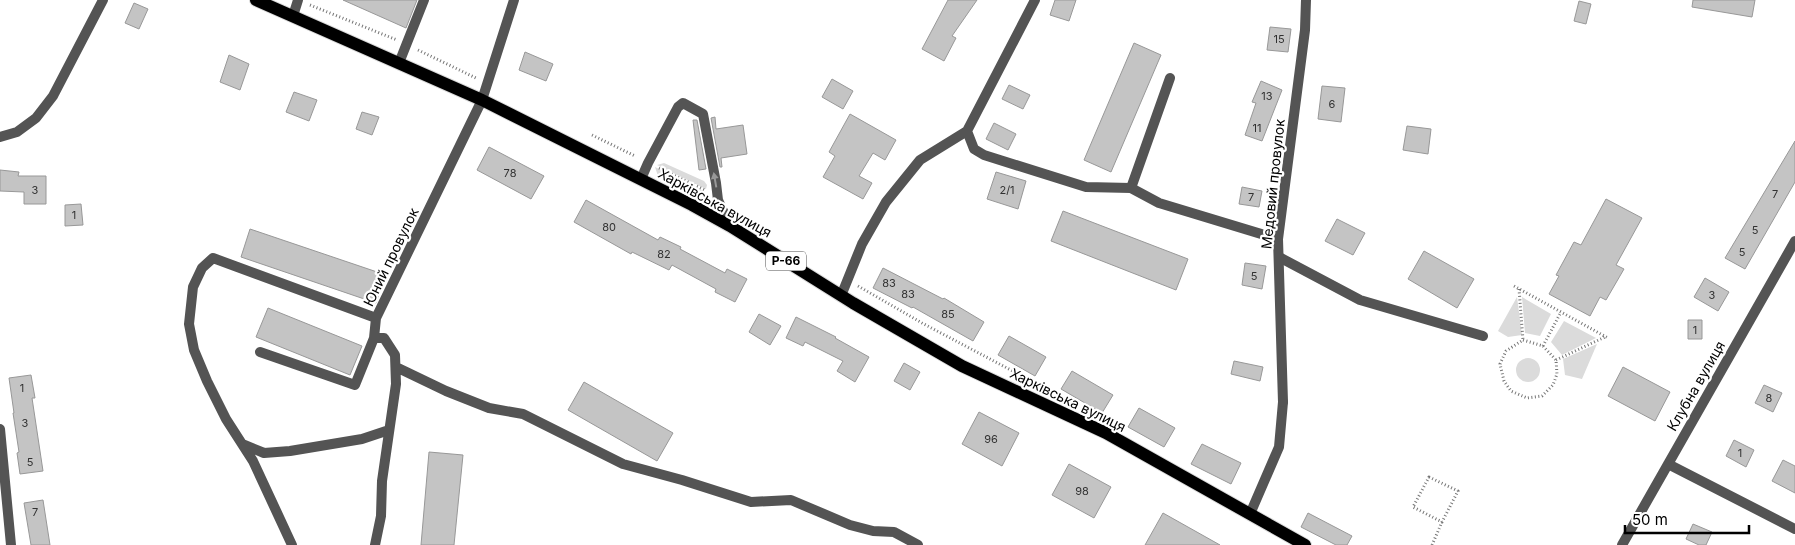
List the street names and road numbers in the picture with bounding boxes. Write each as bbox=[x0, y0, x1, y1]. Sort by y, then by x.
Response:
street label: Медовий провулок bbox=[1257, 118, 1288, 250]
street label: Харківська вулиця bbox=[656, 164, 775, 241]
street label: Юний провулок bbox=[359, 204, 422, 309]
road number: Р-66 bbox=[766, 252, 806, 270]
street label: Клубна вулиця bbox=[1663, 338, 1728, 434]
street label: Харківська вулиця bbox=[1007, 364, 1129, 435]

